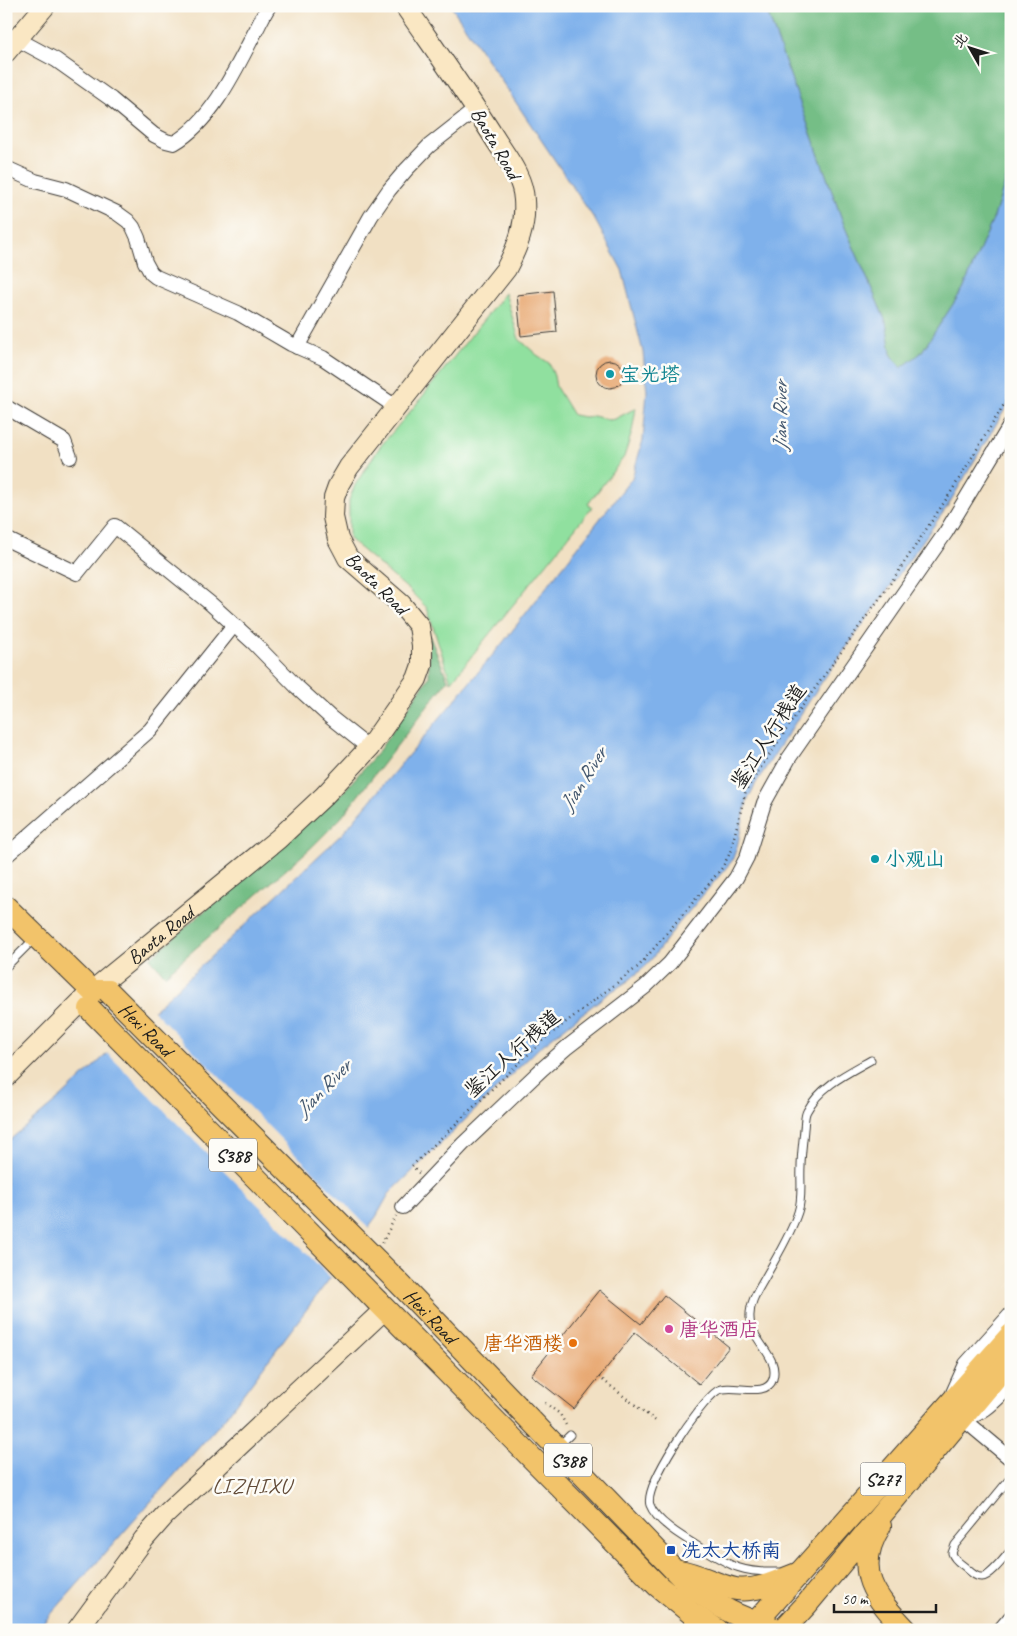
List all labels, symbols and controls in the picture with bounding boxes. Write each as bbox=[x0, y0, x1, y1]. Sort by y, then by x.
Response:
north arrow bbox=[944, 22, 994, 72]
text: 北 bbox=[949, 29, 971, 51]
street label: Baota Road bbox=[465, 103, 528, 186]
place label: 宝光塔 bbox=[620, 362, 680, 387]
marker: 宝光塔 bbox=[604, 368, 616, 380]
water label: Jian River bbox=[767, 378, 793, 453]
street label: Baota Road bbox=[340, 547, 416, 622]
street label: 鉴江人行栈道 bbox=[725, 679, 812, 793]
water label: Jian River bbox=[553, 740, 614, 817]
place label: 小观山 bbox=[885, 847, 945, 872]
marker: 小观山 bbox=[869, 853, 881, 865]
street label: Baota Road bbox=[122, 899, 202, 970]
street label: Hexi Road bbox=[113, 997, 180, 1064]
street label: 鉴江人行栈道 bbox=[459, 1004, 565, 1103]
water label: Jian River bbox=[288, 1052, 359, 1123]
road number: S388 bbox=[209, 1138, 257, 1172]
street label: Hexi Road bbox=[398, 1284, 465, 1351]
place label: 唐华酒店 bbox=[679, 1317, 759, 1342]
marker: 唐华酒店 bbox=[663, 1323, 675, 1335]
place label: 唐华酒楼 bbox=[483, 1331, 563, 1356]
marker: 唐华酒楼 bbox=[567, 1337, 579, 1349]
road number: S388 bbox=[544, 1444, 592, 1476]
road number: S277 bbox=[860, 1462, 906, 1496]
district label: LIZHIXU bbox=[212, 1472, 295, 1500]
place label: 冼太大桥南 bbox=[681, 1538, 781, 1563]
marker: 冼太大桥南 bbox=[665, 1544, 677, 1556]
scale bar bbox=[834, 1581, 937, 1613]
text: 50 m bbox=[842, 1590, 869, 1609]

